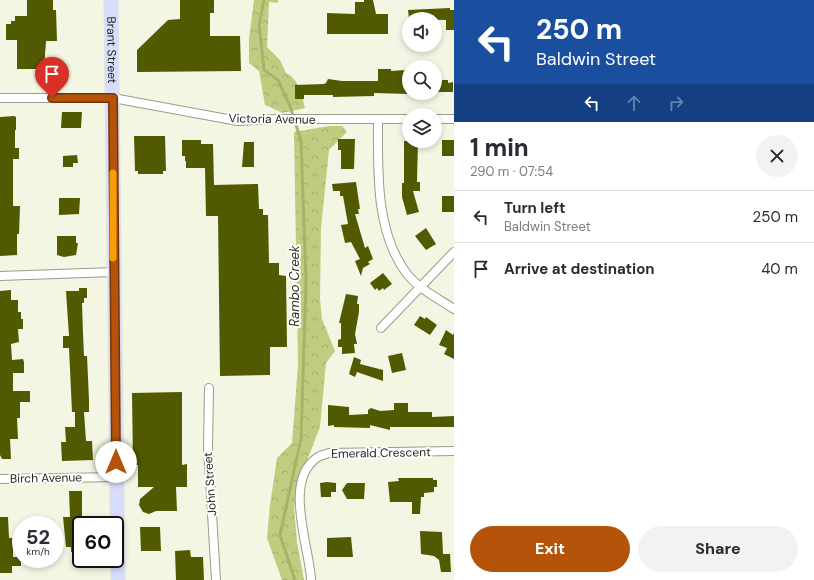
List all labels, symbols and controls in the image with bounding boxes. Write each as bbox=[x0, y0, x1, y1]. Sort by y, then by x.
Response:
text: 250 m bbox=[536, 11, 622, 48]
map controls bbox=[402, 12, 442, 148]
button: sound bbox=[402, 12, 442, 52]
street label: Brant Street bbox=[103, 16, 120, 84]
icon: left bbox=[470, 16, 522, 68]
text: Baldwin Street bbox=[536, 47, 656, 71]
pin bbox=[35, 57, 69, 98]
button: search bbox=[402, 60, 442, 100]
icon: arrive bbox=[41, 63, 63, 85]
icon: left bbox=[581, 92, 603, 114]
icon: ahead bbox=[623, 92, 645, 114]
icon: right bbox=[665, 92, 687, 114]
button: layers bbox=[402, 108, 442, 148]
street label: Victoria Avenue bbox=[228, 110, 316, 128]
text: 1 min bbox=[470, 132, 529, 163]
button: close bbox=[756, 135, 798, 177]
text: 290 m · 07:54 bbox=[470, 163, 553, 180]
text: Turn left bbox=[504, 198, 565, 218]
icon: left bbox=[470, 206, 492, 228]
text: 250 m bbox=[753, 207, 798, 227]
text: Baldwin Street bbox=[504, 218, 591, 235]
water label: Rambo Creek bbox=[286, 245, 303, 327]
icon: arrive bbox=[470, 258, 492, 280]
text: Arrive at destination bbox=[504, 259, 655, 279]
text: 40 m bbox=[761, 259, 798, 279]
position arrow bbox=[95, 441, 137, 483]
street label: Emerald Crescent bbox=[331, 444, 431, 462]
street label: John Street bbox=[200, 451, 220, 517]
street label: Birch Avenue bbox=[10, 469, 82, 487]
speed limit sign: 60 bbox=[72, 516, 124, 568]
text: 52 bbox=[26, 524, 50, 550]
button: Exit bbox=[470, 526, 630, 572]
button: Share bbox=[638, 526, 798, 572]
text: km/h bbox=[26, 545, 50, 558]

